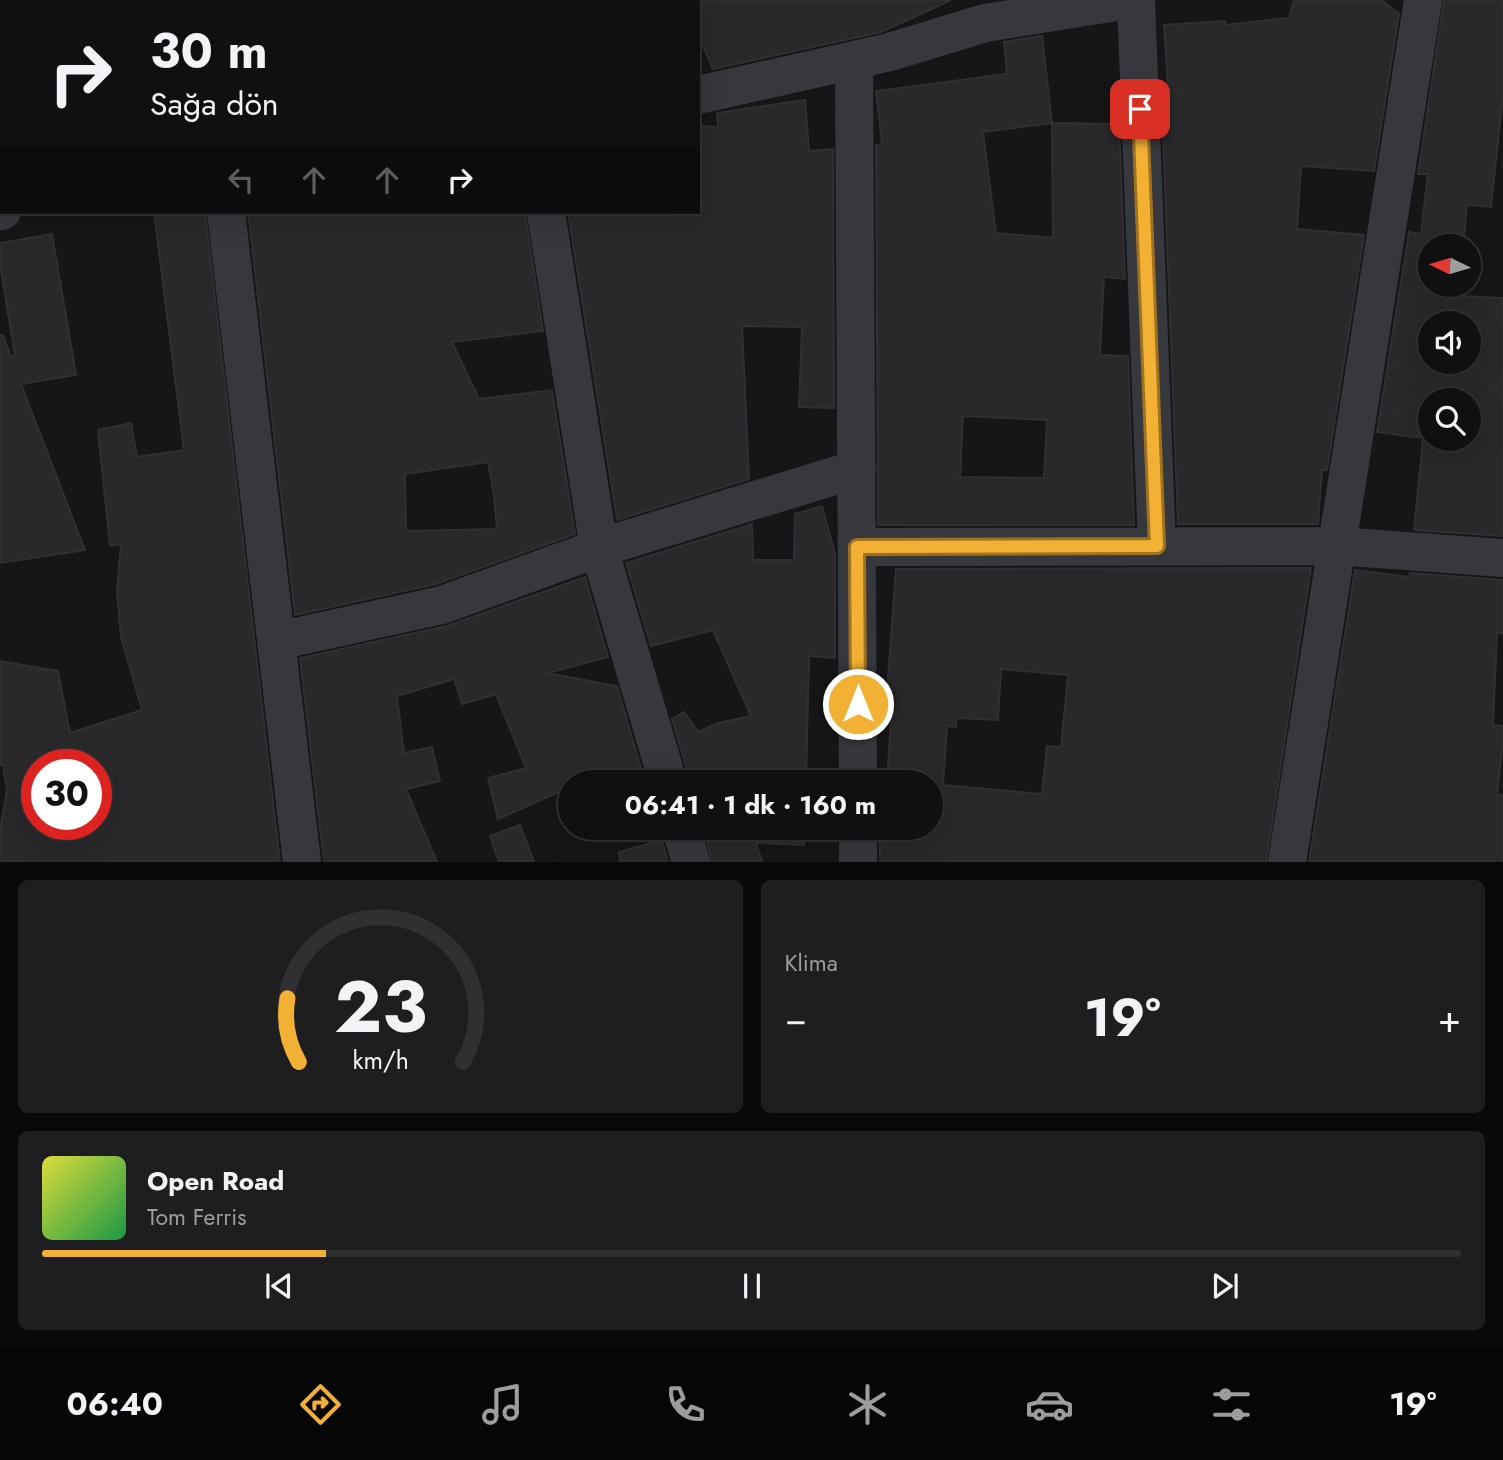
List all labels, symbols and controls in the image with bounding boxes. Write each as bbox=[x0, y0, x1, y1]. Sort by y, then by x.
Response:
text: 30 m bbox=[150, 16, 268, 86]
icon: right bbox=[35, 28, 126, 119]
pin bbox=[1110, 79, 1170, 139]
text: Sağa dön bbox=[150, 81, 279, 127]
icon: arrive bbox=[1121, 90, 1159, 128]
icon: left bbox=[222, 161, 260, 199]
icon: ahead bbox=[295, 161, 333, 199]
icon: ahead bbox=[368, 161, 406, 199]
icon: right bbox=[441, 161, 479, 199]
north arrow bbox=[1418, 234, 1480, 298]
map controls bbox=[1418, 234, 1481, 451]
button: sound bbox=[1418, 311, 1481, 374]
button: search bbox=[1418, 388, 1481, 451]
position arrow bbox=[821, 667, 895, 741]
speed limit sign: 30 bbox=[21, 749, 112, 840]
text: 06:41 · 1 dk · 160 m bbox=[625, 786, 876, 824]
text: Klima bbox=[785, 946, 838, 980]
text: 23 bbox=[334, 955, 427, 1060]
text: 19° bbox=[1084, 980, 1161, 1056]
text: − bbox=[785, 991, 807, 1046]
text: + bbox=[1438, 991, 1461, 1046]
text: km/h bbox=[352, 1042, 409, 1078]
text: Open Road bbox=[147, 1162, 284, 1200]
text: Tom Ferris bbox=[147, 1200, 246, 1234]
icon: previous bbox=[260, 1267, 298, 1305]
icon: pause bbox=[733, 1267, 771, 1305]
icon: next bbox=[1206, 1267, 1244, 1305]
icon: directions bbox=[296, 1380, 345, 1429]
icon: music bbox=[478, 1380, 527, 1429]
icon: phone bbox=[661, 1380, 710, 1429]
icon: climate bbox=[843, 1380, 892, 1429]
icon: car bbox=[1025, 1380, 1074, 1429]
icon: filters bbox=[1207, 1380, 1256, 1429]
text: 06:40 bbox=[67, 1381, 163, 1427]
text: 19° bbox=[1389, 1381, 1436, 1427]

